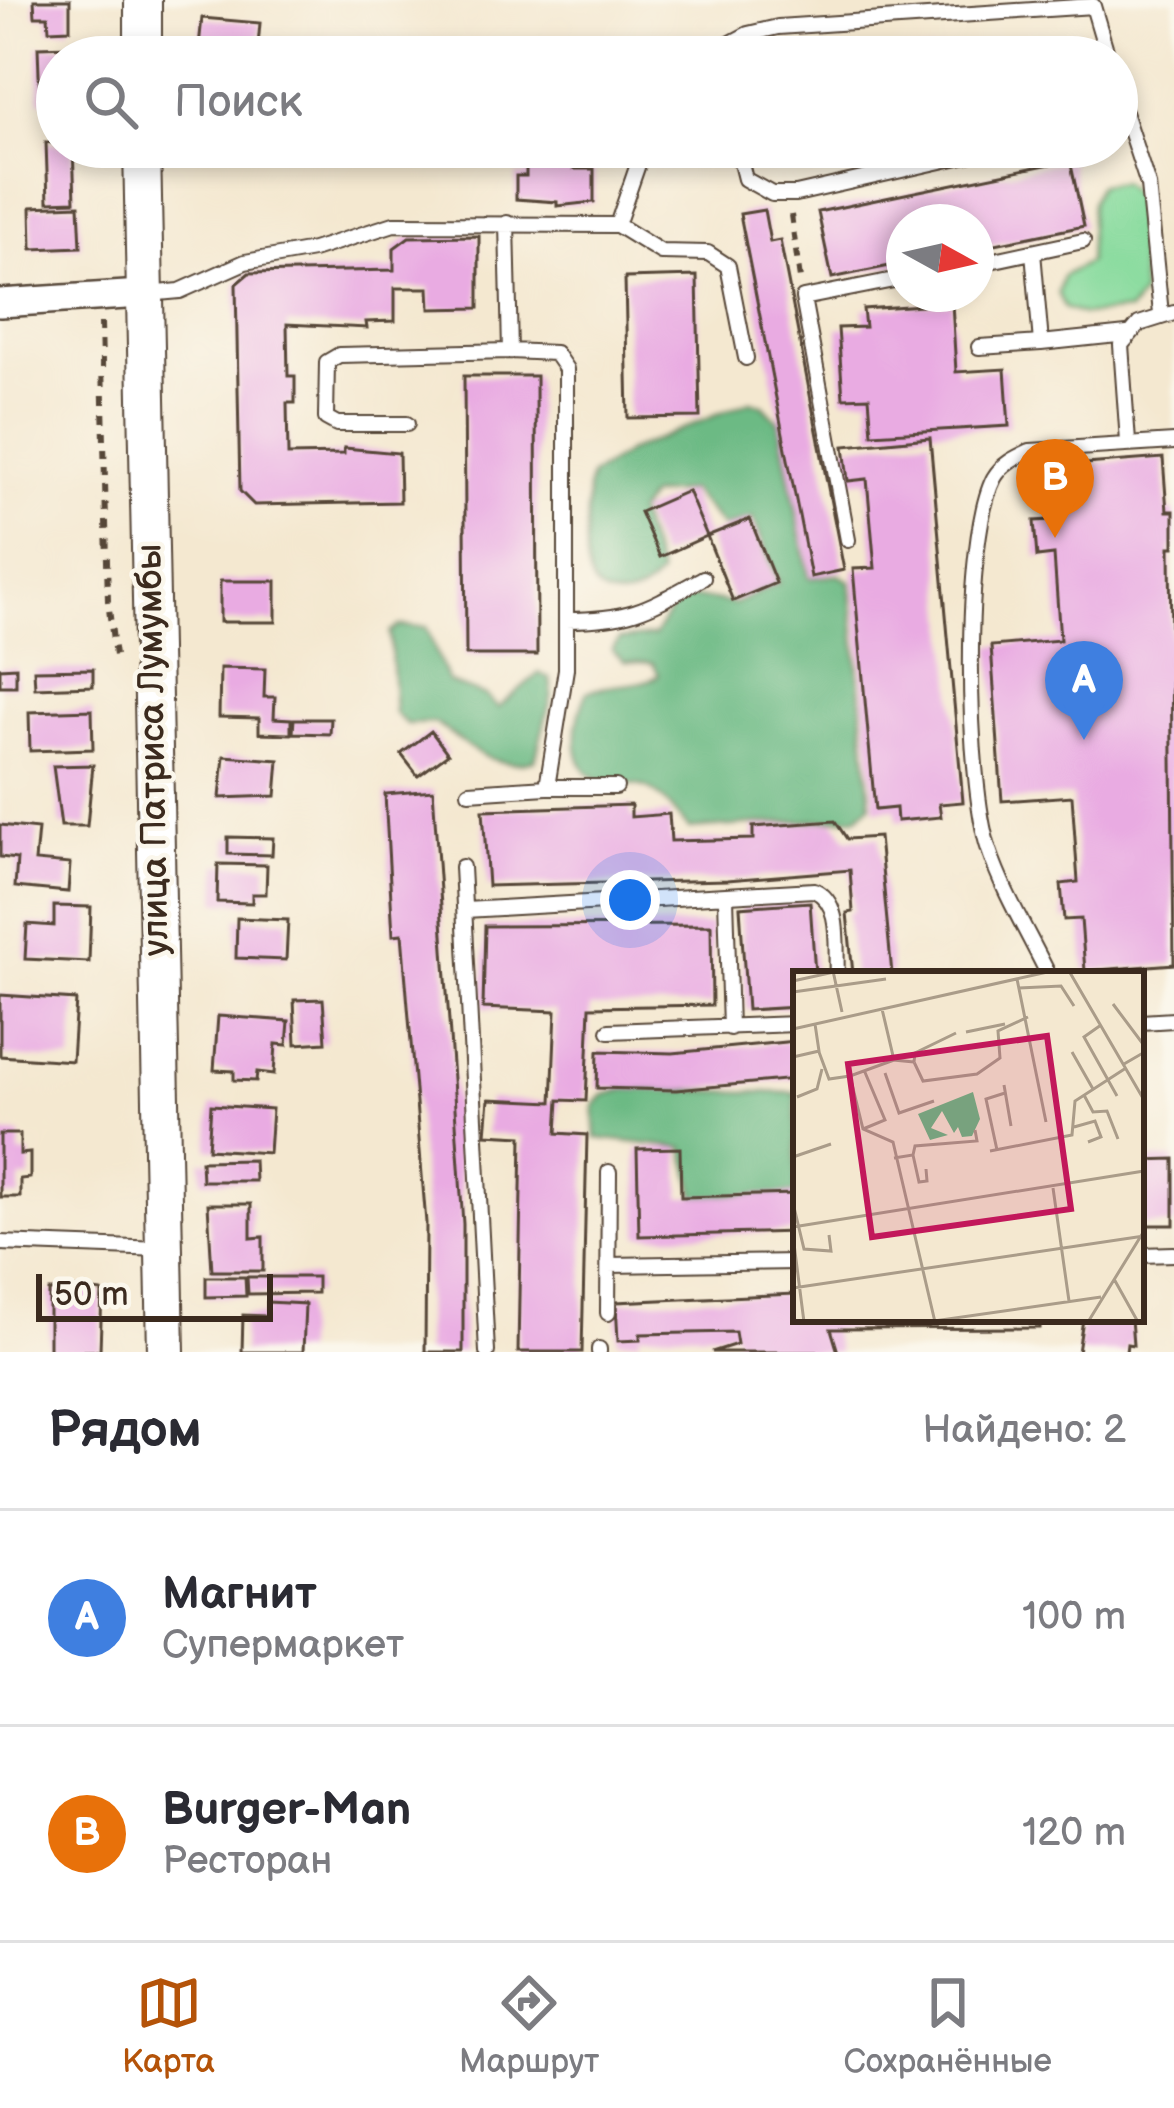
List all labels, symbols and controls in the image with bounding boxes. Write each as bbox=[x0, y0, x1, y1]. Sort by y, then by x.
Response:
search box bbox=[36, 36, 1138, 168]
icon: search bbox=[78, 69, 144, 135]
text: Поиск bbox=[174, 75, 302, 130]
north arrow bbox=[886, 204, 994, 312]
pin: B bbox=[1016, 439, 1094, 538]
street label: улица Патриса Лумумбы bbox=[128, 543, 179, 957]
pin: A bbox=[1045, 641, 1123, 740]
your location bbox=[600, 870, 660, 930]
inset map bbox=[793, 971, 1144, 1322]
scale bar bbox=[36, 1268, 273, 1321]
text: 50 m bbox=[54, 1275, 129, 1315]
text: Рядом bbox=[48, 1400, 202, 1461]
text: Найдено: 2 bbox=[922, 1407, 1126, 1454]
text: Магнит bbox=[162, 1567, 317, 1622]
text: A bbox=[75, 1594, 99, 1641]
text: 100 m bbox=[1022, 1594, 1126, 1641]
text: Супермаркет bbox=[162, 1622, 404, 1669]
text: Burger-Man bbox=[162, 1783, 411, 1838]
text: B bbox=[73, 1810, 101, 1857]
text: 120 m bbox=[1022, 1810, 1126, 1857]
text: Ресторан bbox=[162, 1838, 332, 1885]
tab: Карта bbox=[122, 1970, 215, 2082]
tab: Маршрут bbox=[459, 1970, 599, 2082]
tab: Сохранённые bbox=[843, 1970, 1052, 2082]

